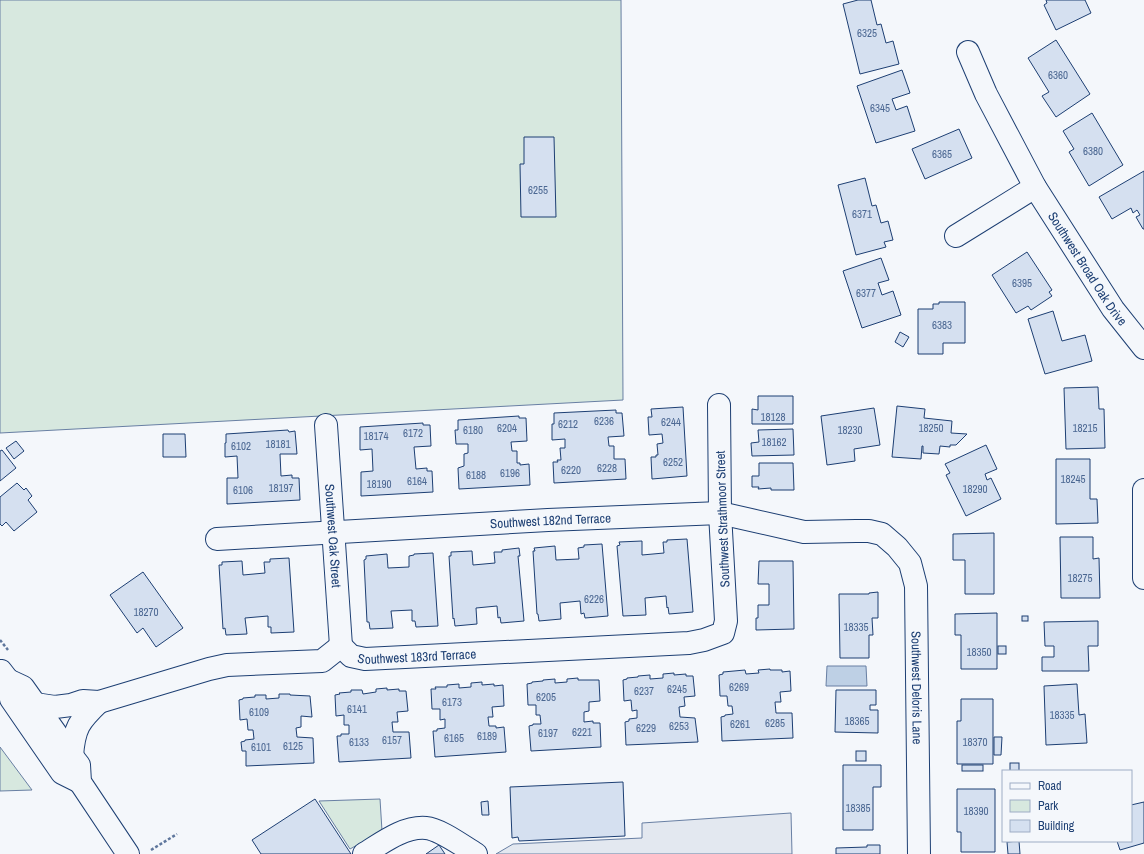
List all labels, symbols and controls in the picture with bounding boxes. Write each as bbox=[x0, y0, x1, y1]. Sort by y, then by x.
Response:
house number: 6325 bbox=[857, 26, 877, 40]
house number: 6360 bbox=[1048, 68, 1068, 82]
house number: 6345 bbox=[870, 101, 890, 115]
house number: 6380 bbox=[1083, 144, 1103, 158]
house number: 6365 bbox=[932, 147, 952, 161]
house number: 6255 bbox=[528, 183, 548, 197]
house number: 6371 bbox=[852, 207, 872, 221]
street label: Southwest Broad Oak Drive bbox=[1044, 209, 1131, 329]
house number: 6395 bbox=[1012, 276, 1032, 290]
house number: 6377 bbox=[856, 286, 876, 300]
house number: 6383 bbox=[932, 318, 952, 332]
house number: 18128 bbox=[760, 410, 786, 424]
house number: 6236 bbox=[594, 414, 614, 428]
house number: 6244 bbox=[661, 415, 681, 429]
house number: 6212 bbox=[558, 417, 578, 431]
house number: 6204 bbox=[497, 421, 517, 435]
house number: 18250 bbox=[918, 421, 944, 435]
house number: 18215 bbox=[1072, 421, 1098, 435]
house number: 6180 bbox=[463, 423, 483, 437]
house number: 18230 bbox=[837, 423, 863, 437]
house number: 6172 bbox=[403, 426, 423, 440]
house number: 18174 bbox=[363, 429, 389, 443]
house number: 18162 bbox=[761, 435, 787, 449]
house number: 18181 bbox=[265, 437, 291, 451]
house number: 6102 bbox=[231, 439, 251, 453]
street label: Southwest Strathmoor Street bbox=[712, 450, 733, 588]
house number: 6252 bbox=[663, 455, 683, 469]
house number: 6228 bbox=[597, 461, 617, 475]
house number: 6220 bbox=[561, 463, 581, 477]
house number: 6196 bbox=[500, 466, 520, 480]
house number: 6188 bbox=[466, 468, 486, 482]
house number: 18245 bbox=[1060, 472, 1086, 486]
house number: 6164 bbox=[407, 474, 427, 488]
house number: 18190 bbox=[366, 477, 392, 491]
house number: 18197 bbox=[268, 481, 294, 495]
house number: 18290 bbox=[962, 482, 988, 496]
house number: 6106 bbox=[233, 483, 253, 497]
street label: Southwest Oak Street bbox=[321, 483, 345, 588]
street label: Southwest 182nd Terrace bbox=[490, 509, 611, 532]
house number: 18275 bbox=[1067, 571, 1093, 585]
house number: 6226 bbox=[584, 592, 604, 606]
house number: 18270 bbox=[133, 605, 159, 619]
house number: 18335 bbox=[843, 620, 869, 634]
street label: Southwest Deloris Lane bbox=[908, 631, 926, 744]
house number: 18350 bbox=[966, 645, 992, 659]
street label: Southwest 183rd Terrace bbox=[356, 646, 477, 668]
house number: 6269 bbox=[729, 680, 749, 694]
house number: 6245 bbox=[667, 682, 687, 696]
house number: 6237 bbox=[634, 684, 654, 698]
house number: 6205 bbox=[536, 690, 556, 704]
house number: 6173 bbox=[442, 695, 462, 709]
house number: 6141 bbox=[347, 702, 367, 716]
house number: 6109 bbox=[249, 705, 269, 719]
house number: 18335 bbox=[1049, 708, 1075, 722]
house number: 18365 bbox=[844, 714, 870, 728]
house number: 6285 bbox=[765, 716, 785, 730]
house number: 6261 bbox=[730, 717, 750, 731]
house number: 6253 bbox=[669, 719, 689, 733]
house number: 6229 bbox=[636, 721, 656, 735]
house number: 6221 bbox=[572, 725, 592, 739]
house number: 6197 bbox=[538, 726, 558, 740]
house number: 6189 bbox=[477, 729, 497, 743]
house number: 6165 bbox=[444, 731, 464, 745]
house number: 6157 bbox=[382, 733, 402, 747]
house number: 6133 bbox=[349, 735, 369, 749]
house number: 18370 bbox=[962, 735, 988, 749]
house number: 6125 bbox=[283, 739, 303, 753]
house number: 6101 bbox=[251, 740, 271, 754]
legend bbox=[1002, 770, 1132, 842]
text: Road bbox=[1038, 778, 1062, 794]
text: Park bbox=[1038, 798, 1058, 814]
house number: 18385 bbox=[845, 801, 871, 815]
house number: 18390 bbox=[963, 804, 989, 818]
text: Building bbox=[1038, 818, 1075, 834]

